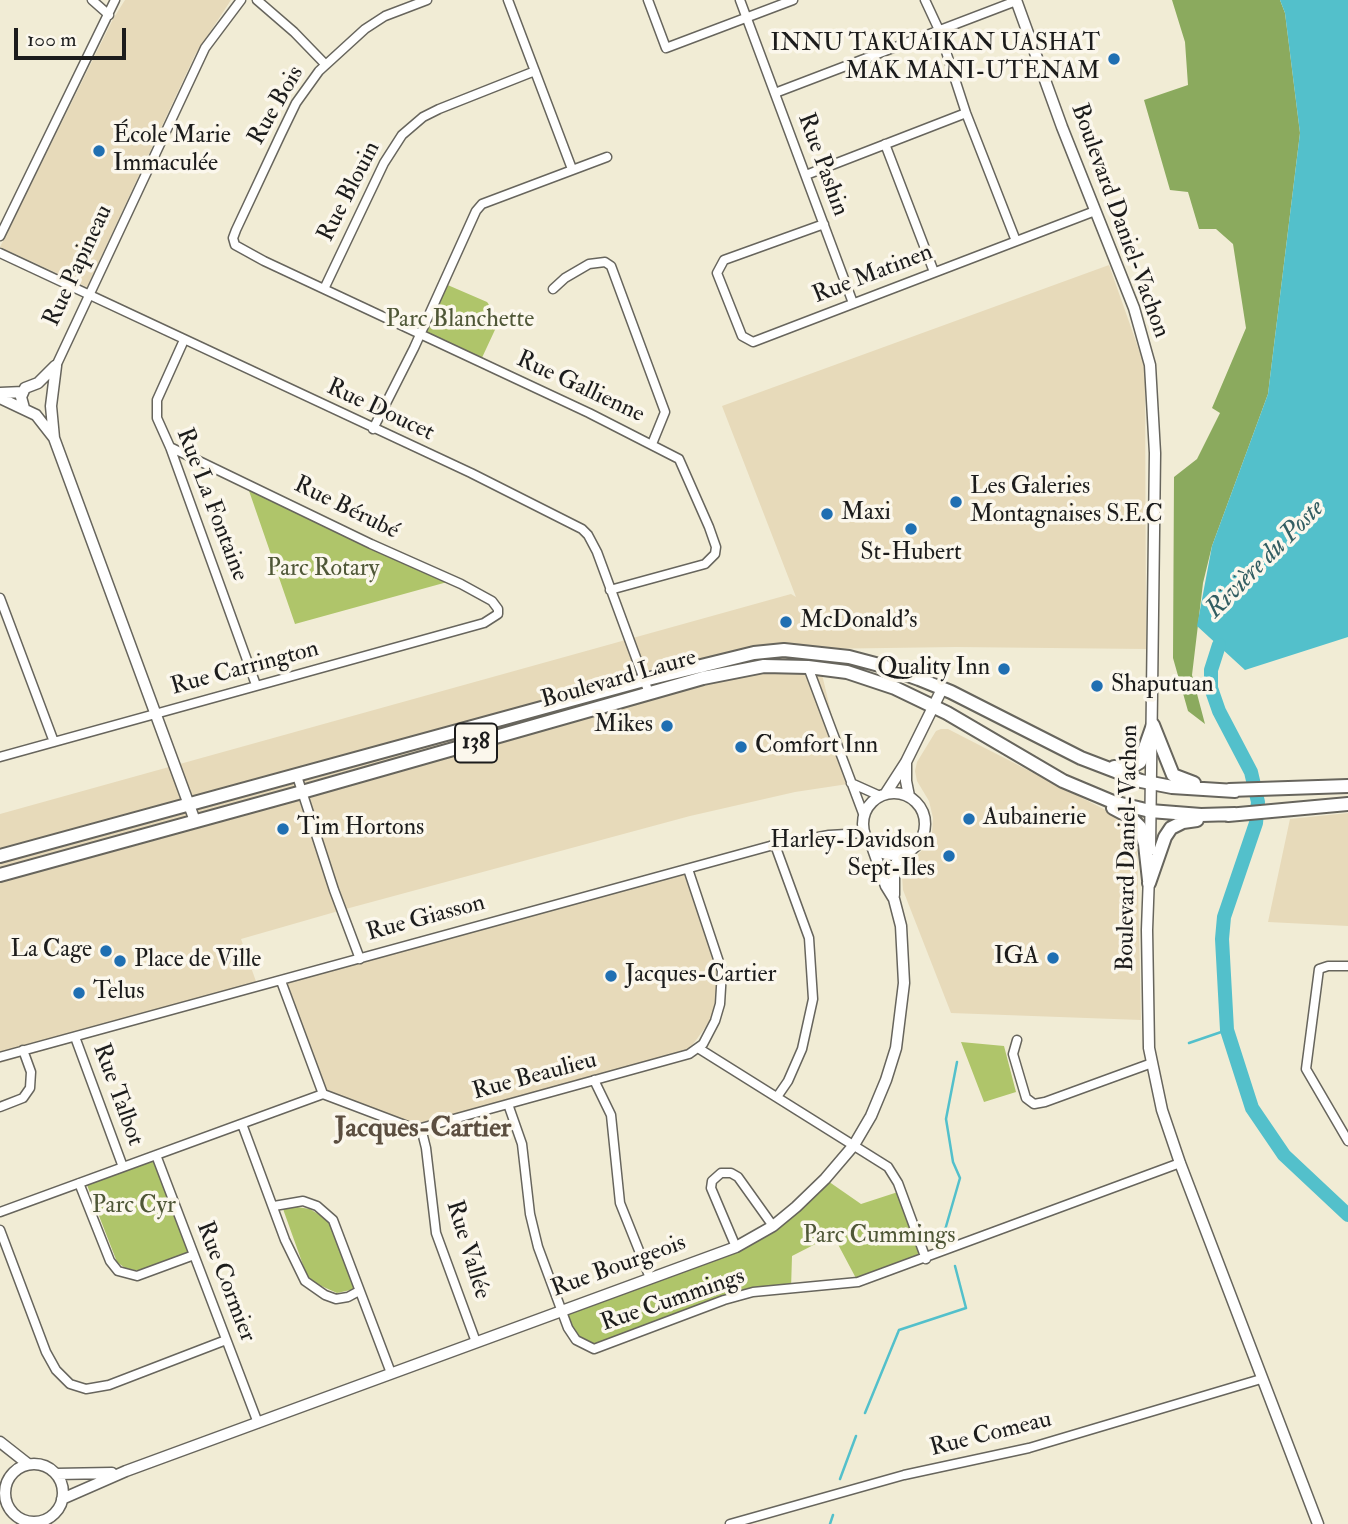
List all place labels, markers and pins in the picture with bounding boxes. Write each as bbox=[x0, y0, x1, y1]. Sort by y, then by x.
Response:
place label: INNU TAKUAIKAN UASHAT MAK MANI-UTENAM bbox=[771, 31, 1100, 87]
marker: INNU TAKUAIKAN UASHAT MAK MANI-UTENAM bbox=[1106, 51, 1122, 67]
place label: École Marie Immaculée bbox=[113, 123, 231, 179]
marker: École Marie Immaculée bbox=[91, 143, 107, 159]
place label: Les Galeries Montagnaises S.E.C bbox=[970, 474, 1163, 530]
marker: Les Galeries Montagnaises S.E.C bbox=[948, 494, 964, 510]
place label: Maxi bbox=[841, 500, 891, 528]
marker: Maxi bbox=[819, 506, 835, 522]
marker: St-Hubert bbox=[903, 521, 919, 537]
place label: St-Hubert bbox=[860, 540, 962, 568]
place label: McDonald's bbox=[800, 608, 918, 636]
marker: McDonald's bbox=[778, 614, 794, 630]
place label: Quality Inn bbox=[877, 655, 990, 683]
marker: Quality Inn bbox=[996, 661, 1012, 677]
place label: Shaputuan bbox=[1111, 672, 1214, 700]
marker: Shaputuan bbox=[1089, 678, 1105, 694]
place label: Mikes bbox=[594, 712, 653, 740]
marker: Mikes bbox=[659, 718, 675, 734]
place label: Comfort Inn bbox=[755, 733, 878, 761]
marker: Comfort Inn bbox=[733, 739, 749, 755]
place label: Aubainerie bbox=[983, 805, 1086, 833]
marker: Aubainerie bbox=[961, 811, 977, 827]
place label: Tim Hortons bbox=[297, 815, 424, 843]
marker: Tim Hortons bbox=[275, 821, 291, 837]
place label: Harley-Davidson Sept-Iles bbox=[770, 828, 935, 884]
marker: Harley-Davidson Sept-Iles bbox=[941, 848, 957, 864]
place label: La Cage bbox=[11, 937, 92, 965]
marker: La Cage bbox=[98, 943, 114, 959]
place label: IGA bbox=[994, 944, 1039, 972]
place label: Place de Ville bbox=[134, 947, 261, 975]
marker: IGA bbox=[1045, 950, 1061, 966]
marker: Place de Ville bbox=[112, 953, 128, 969]
place label: Jacques-Cartier bbox=[625, 962, 776, 990]
marker: Jacques-Cartier bbox=[603, 968, 619, 984]
place label: Telus bbox=[93, 979, 145, 1007]
marker: Telus bbox=[71, 985, 87, 1001]

